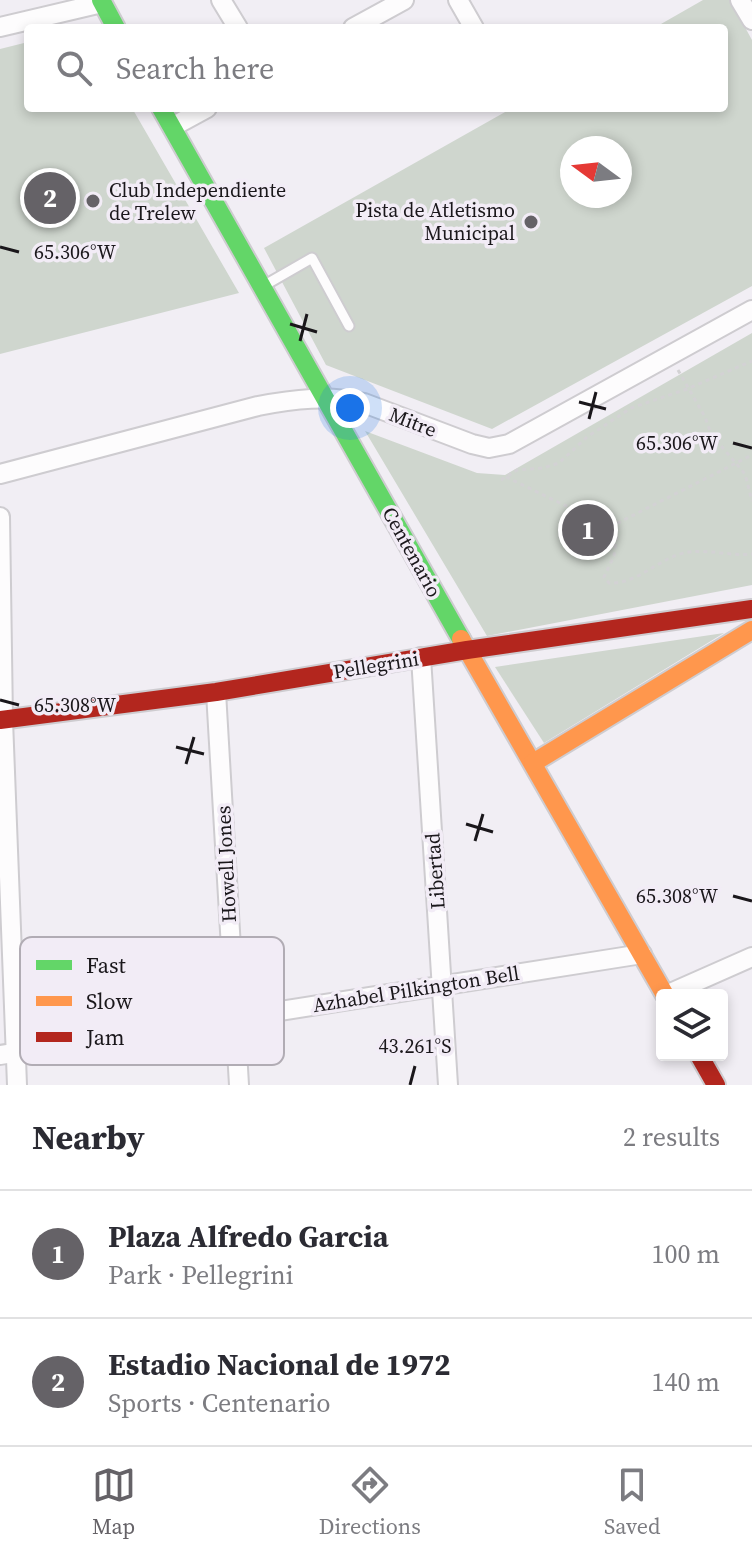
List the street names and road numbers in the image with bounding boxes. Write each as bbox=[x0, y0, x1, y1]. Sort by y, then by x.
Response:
street label: Mitre bbox=[385, 400, 441, 444]
street label: Centenario bbox=[376, 502, 448, 602]
street label: Pellegrini bbox=[331, 644, 421, 686]
street label: Howell Jones bbox=[209, 805, 243, 923]
street label: Libertad bbox=[418, 831, 452, 910]
street label: Azhabel Pilkington Bell bbox=[311, 959, 521, 1019]

